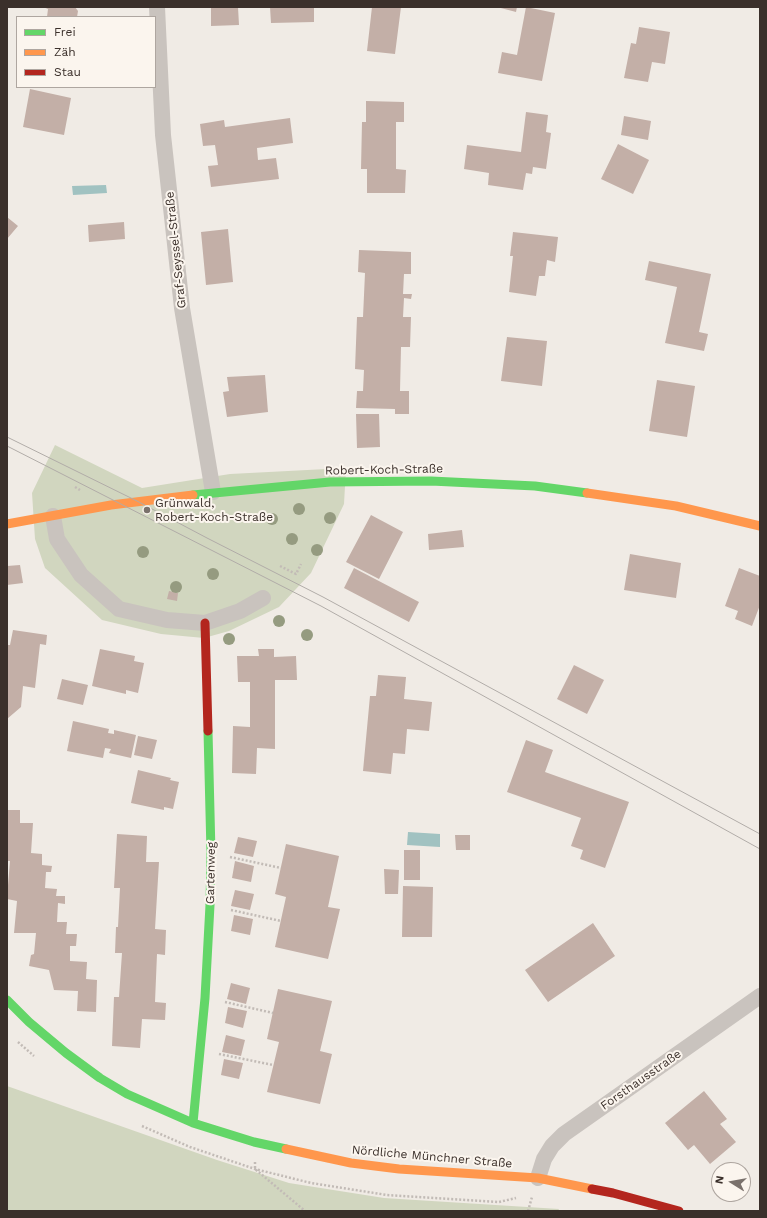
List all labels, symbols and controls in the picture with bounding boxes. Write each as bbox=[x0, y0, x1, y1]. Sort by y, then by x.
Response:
legend bbox=[16, 16, 156, 88]
text: Frei bbox=[54, 25, 76, 39]
text: Zäh bbox=[54, 45, 76, 59]
text: Stau bbox=[54, 65, 81, 79]
street label: Graf-Seyssel-Straße bbox=[163, 191, 189, 309]
street label: Robert-Koch-Straße bbox=[325, 462, 443, 478]
place label: Grünwald, Robert-Koch-Straße bbox=[155, 496, 273, 524]
marker: Grünwald, Robert-Koch-Straße bbox=[142, 505, 152, 515]
street label: Gartenweg bbox=[203, 842, 219, 904]
street label: Forsthausstraße bbox=[598, 1047, 684, 1113]
street label: Nördliche Münchner Straße bbox=[351, 1143, 513, 1171]
north arrow bbox=[711, 1162, 751, 1202]
text: N bbox=[713, 1175, 727, 1185]

